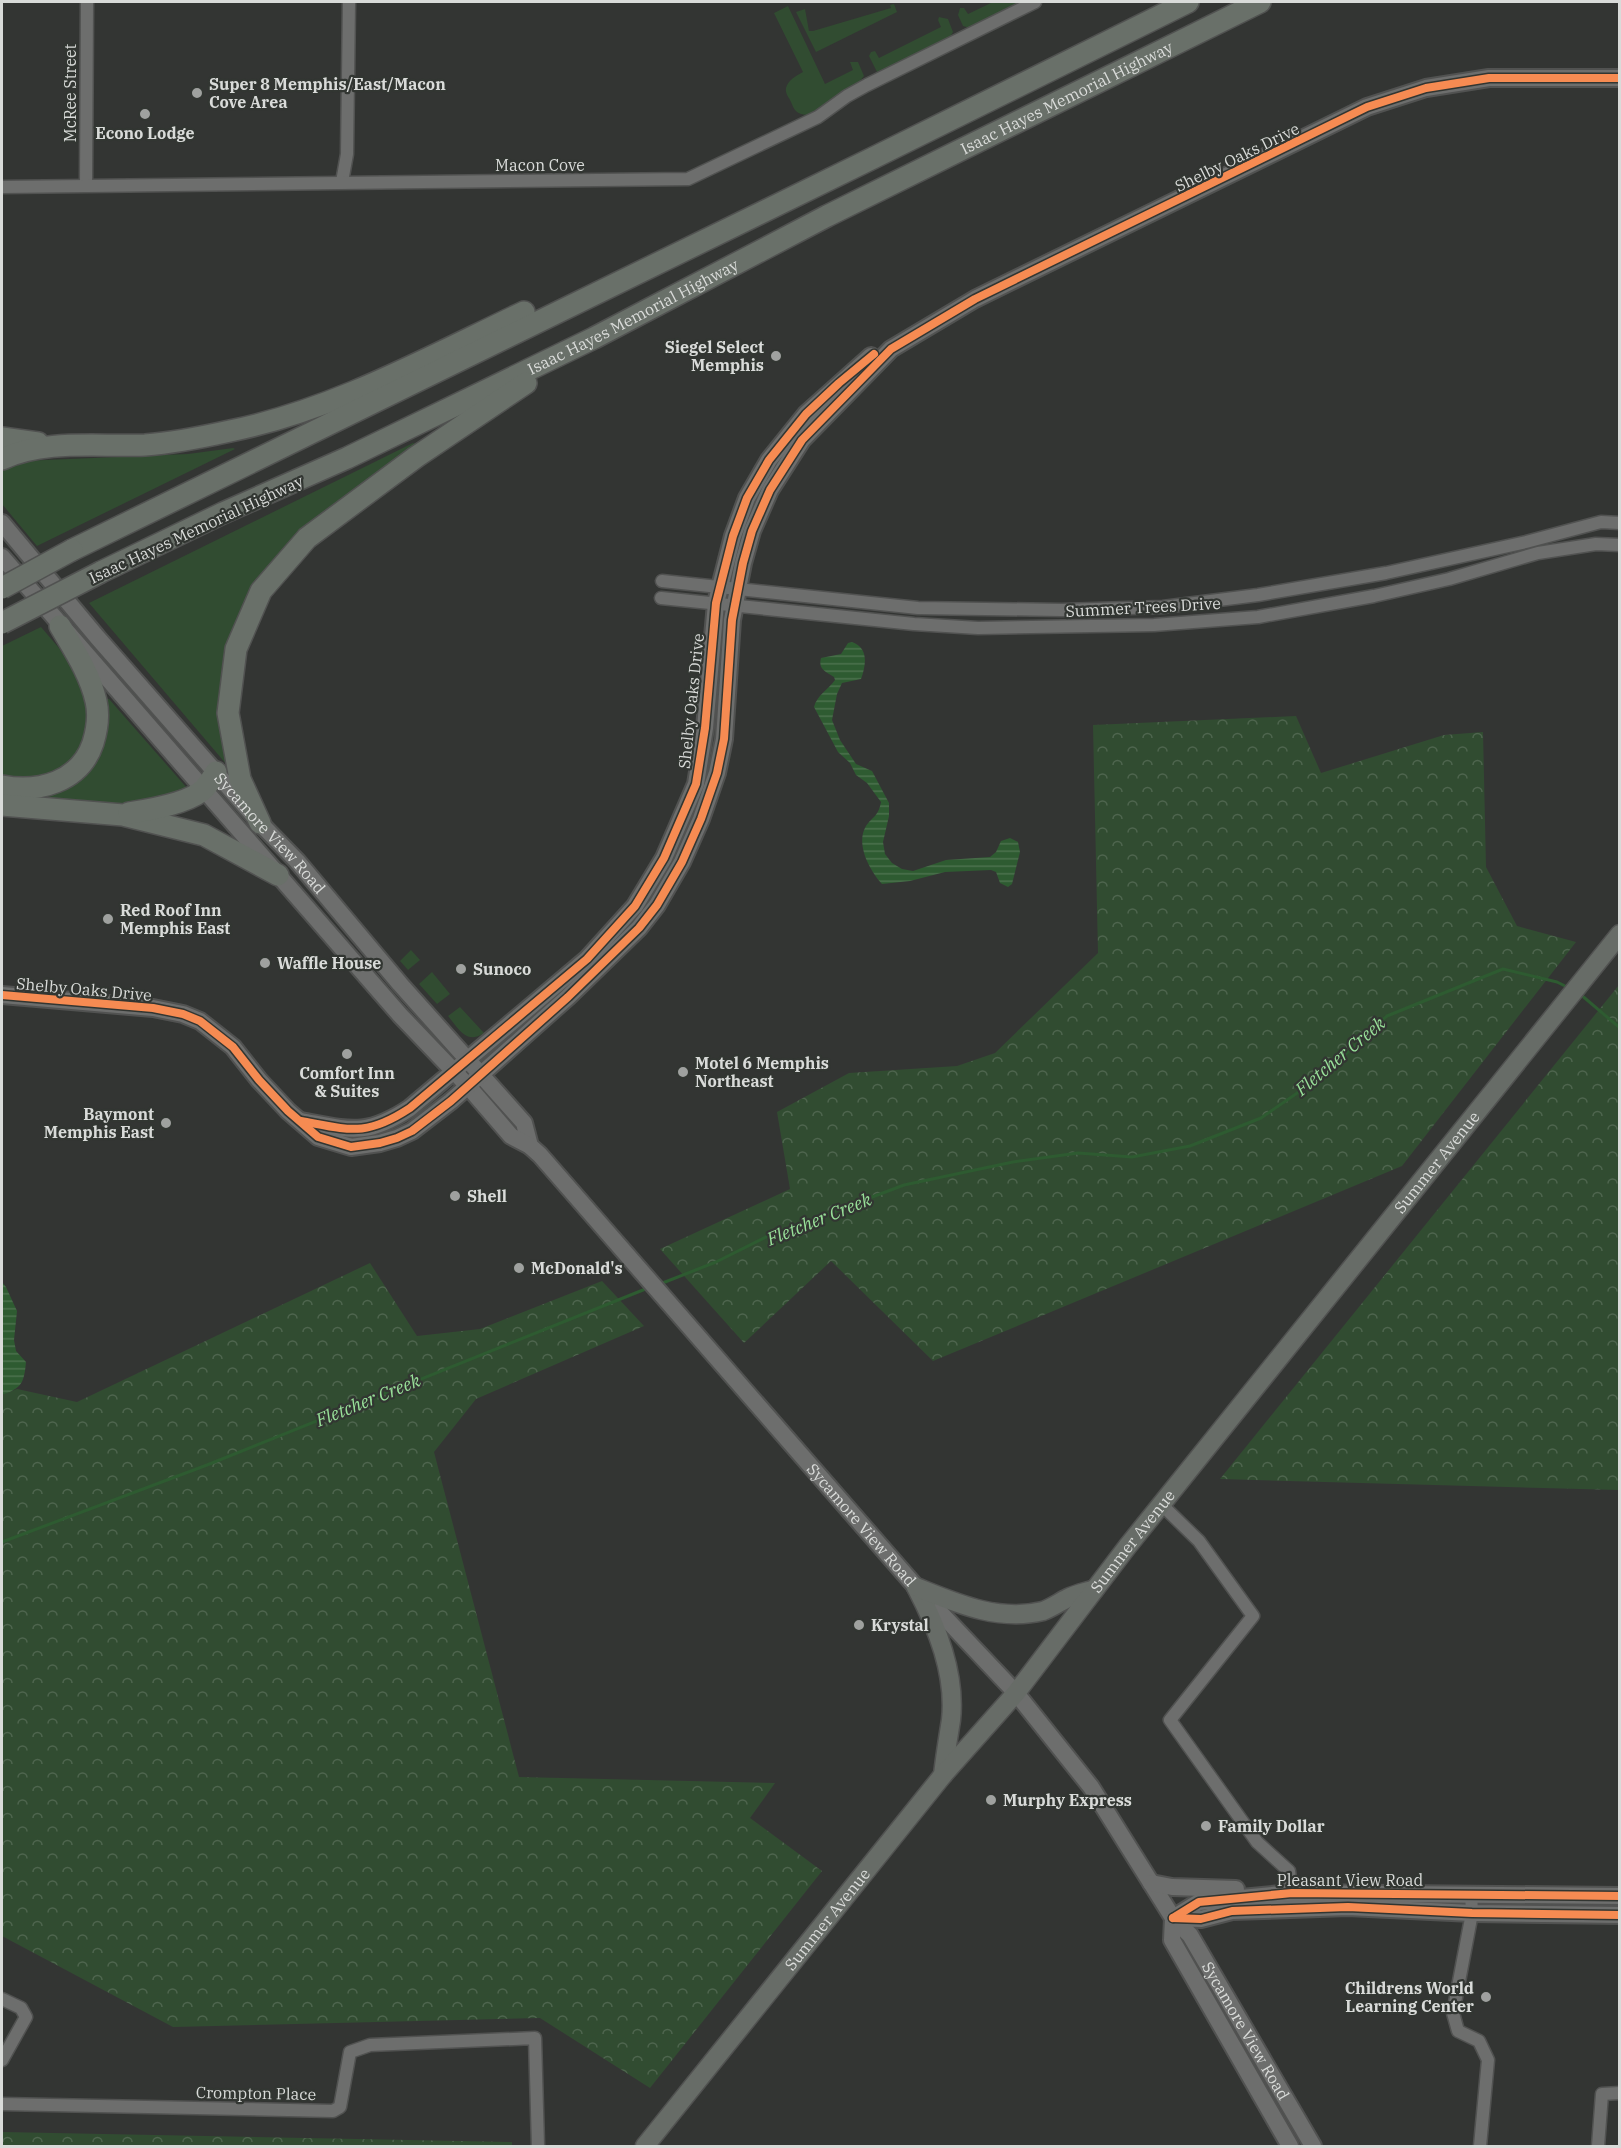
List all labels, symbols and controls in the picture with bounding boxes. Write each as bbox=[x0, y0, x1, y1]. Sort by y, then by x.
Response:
street label: Isaac Hayes Memorial Highway bbox=[957, 37, 1176, 158]
street label: McRee Street bbox=[60, 43, 80, 142]
place label: Super 8 Memphis/East/Macon Cove Area bbox=[209, 74, 446, 112]
marker: Super 8 Memphis/East/Macon Cove Area bbox=[190, 86, 204, 100]
marker: Econo Lodge bbox=[138, 107, 152, 121]
street label: Shelby Oaks Drive bbox=[1172, 118, 1302, 196]
place label: Econo Lodge bbox=[95, 123, 195, 143]
street label: Macon Cove bbox=[495, 155, 585, 175]
street label: Isaac Hayes Memorial Highway bbox=[524, 254, 742, 379]
place label: Siegel Select Memphis bbox=[665, 337, 764, 375]
marker: Siegel Select Memphis bbox=[769, 349, 783, 363]
street label: Isaac Hayes Memorial Highway bbox=[86, 470, 307, 588]
street label: Summer Trees Drive bbox=[1065, 593, 1221, 621]
street label: Shelby Oaks Drive bbox=[674, 632, 708, 770]
street label: Sycamore View Road bbox=[210, 768, 330, 898]
place label: Red Roof Inn Memphis East bbox=[120, 900, 230, 938]
marker: Red Roof Inn Memphis East bbox=[101, 912, 115, 926]
place label: Waffle House bbox=[277, 953, 381, 973]
marker: Waffle House bbox=[258, 956, 272, 970]
place label: Sunoco bbox=[473, 959, 531, 979]
marker: Sunoco bbox=[454, 962, 468, 976]
street label: Shelby Oaks Drive bbox=[15, 973, 153, 1005]
water label: Fletcher Creek bbox=[1289, 1011, 1390, 1101]
marker: Comfort Inn & Suites bbox=[340, 1047, 354, 1061]
place label: Motel 6 Memphis Northeast bbox=[695, 1053, 829, 1091]
place label: Comfort Inn & Suites bbox=[299, 1063, 395, 1101]
marker: Motel 6 Memphis Northeast bbox=[676, 1065, 690, 1079]
place label: Baymont Memphis East bbox=[44, 1104, 154, 1142]
street label: Summer Avenue bbox=[1389, 1107, 1484, 1217]
marker: Baymont Memphis East bbox=[159, 1116, 173, 1130]
place label: Shell bbox=[467, 1186, 507, 1206]
water label: Fletcher Creek bbox=[762, 1187, 875, 1251]
marker: Shell bbox=[448, 1189, 462, 1203]
place label: McDonald's bbox=[531, 1258, 623, 1278]
marker: McDonald's bbox=[512, 1261, 526, 1275]
water label: Fletcher Creek bbox=[311, 1368, 424, 1432]
street label: Sycamore View Road bbox=[803, 1459, 921, 1591]
street label: Summer Avenue bbox=[1086, 1486, 1179, 1597]
place label: Krystal bbox=[871, 1615, 929, 1635]
marker: Krystal bbox=[852, 1618, 866, 1632]
place label: Murphy Express bbox=[1003, 1790, 1132, 1810]
marker: Murphy Express bbox=[984, 1793, 998, 1807]
place label: Family Dollar bbox=[1218, 1816, 1325, 1836]
marker: Family Dollar bbox=[1199, 1819, 1213, 1833]
street label: Summer Avenue bbox=[780, 1864, 874, 1974]
street label: Pleasant View Road bbox=[1277, 1870, 1424, 1890]
street label: Sycamore View Road bbox=[1198, 1958, 1294, 2104]
place label: Childrens World Learning Center bbox=[1345, 1978, 1474, 2016]
marker: Childrens World Learning Center bbox=[1479, 1990, 1493, 2004]
street label: Crompton Place bbox=[196, 2082, 316, 2104]

